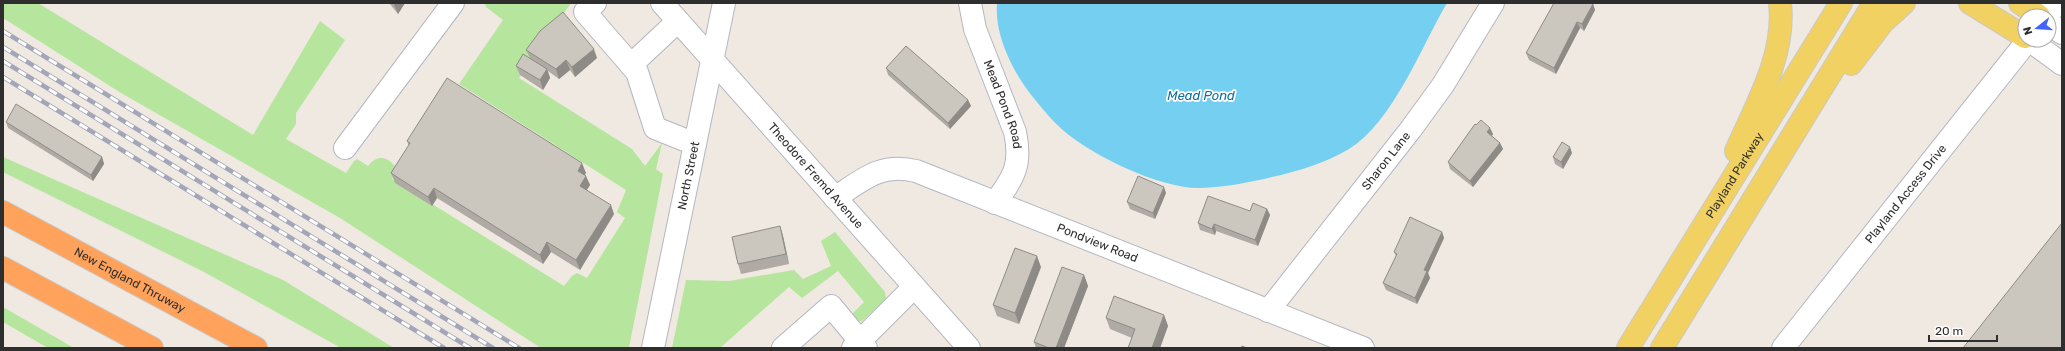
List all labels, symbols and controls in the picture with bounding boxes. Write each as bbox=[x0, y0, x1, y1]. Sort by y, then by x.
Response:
north arrow bbox=[2017, 8, 2057, 48]
text: N bbox=[2021, 25, 2035, 36]
street label: Mead Pond Road bbox=[981, 58, 1024, 149]
water label: Mead Pond bbox=[1167, 88, 1235, 103]
street label: Theodore Fremd Avenue bbox=[765, 120, 866, 231]
street label: Sharon Lane bbox=[1359, 129, 1413, 193]
street label: Playland Parkway bbox=[1703, 129, 1767, 221]
street label: North Street bbox=[675, 140, 702, 211]
street label: Playland Access Drive bbox=[1862, 141, 1949, 246]
street label: Pondview Road bbox=[1055, 221, 1140, 265]
street label: New England Thruway bbox=[72, 245, 188, 316]
scale bar bbox=[1929, 317, 1997, 343]
text: 20 m bbox=[1935, 324, 1963, 338]

